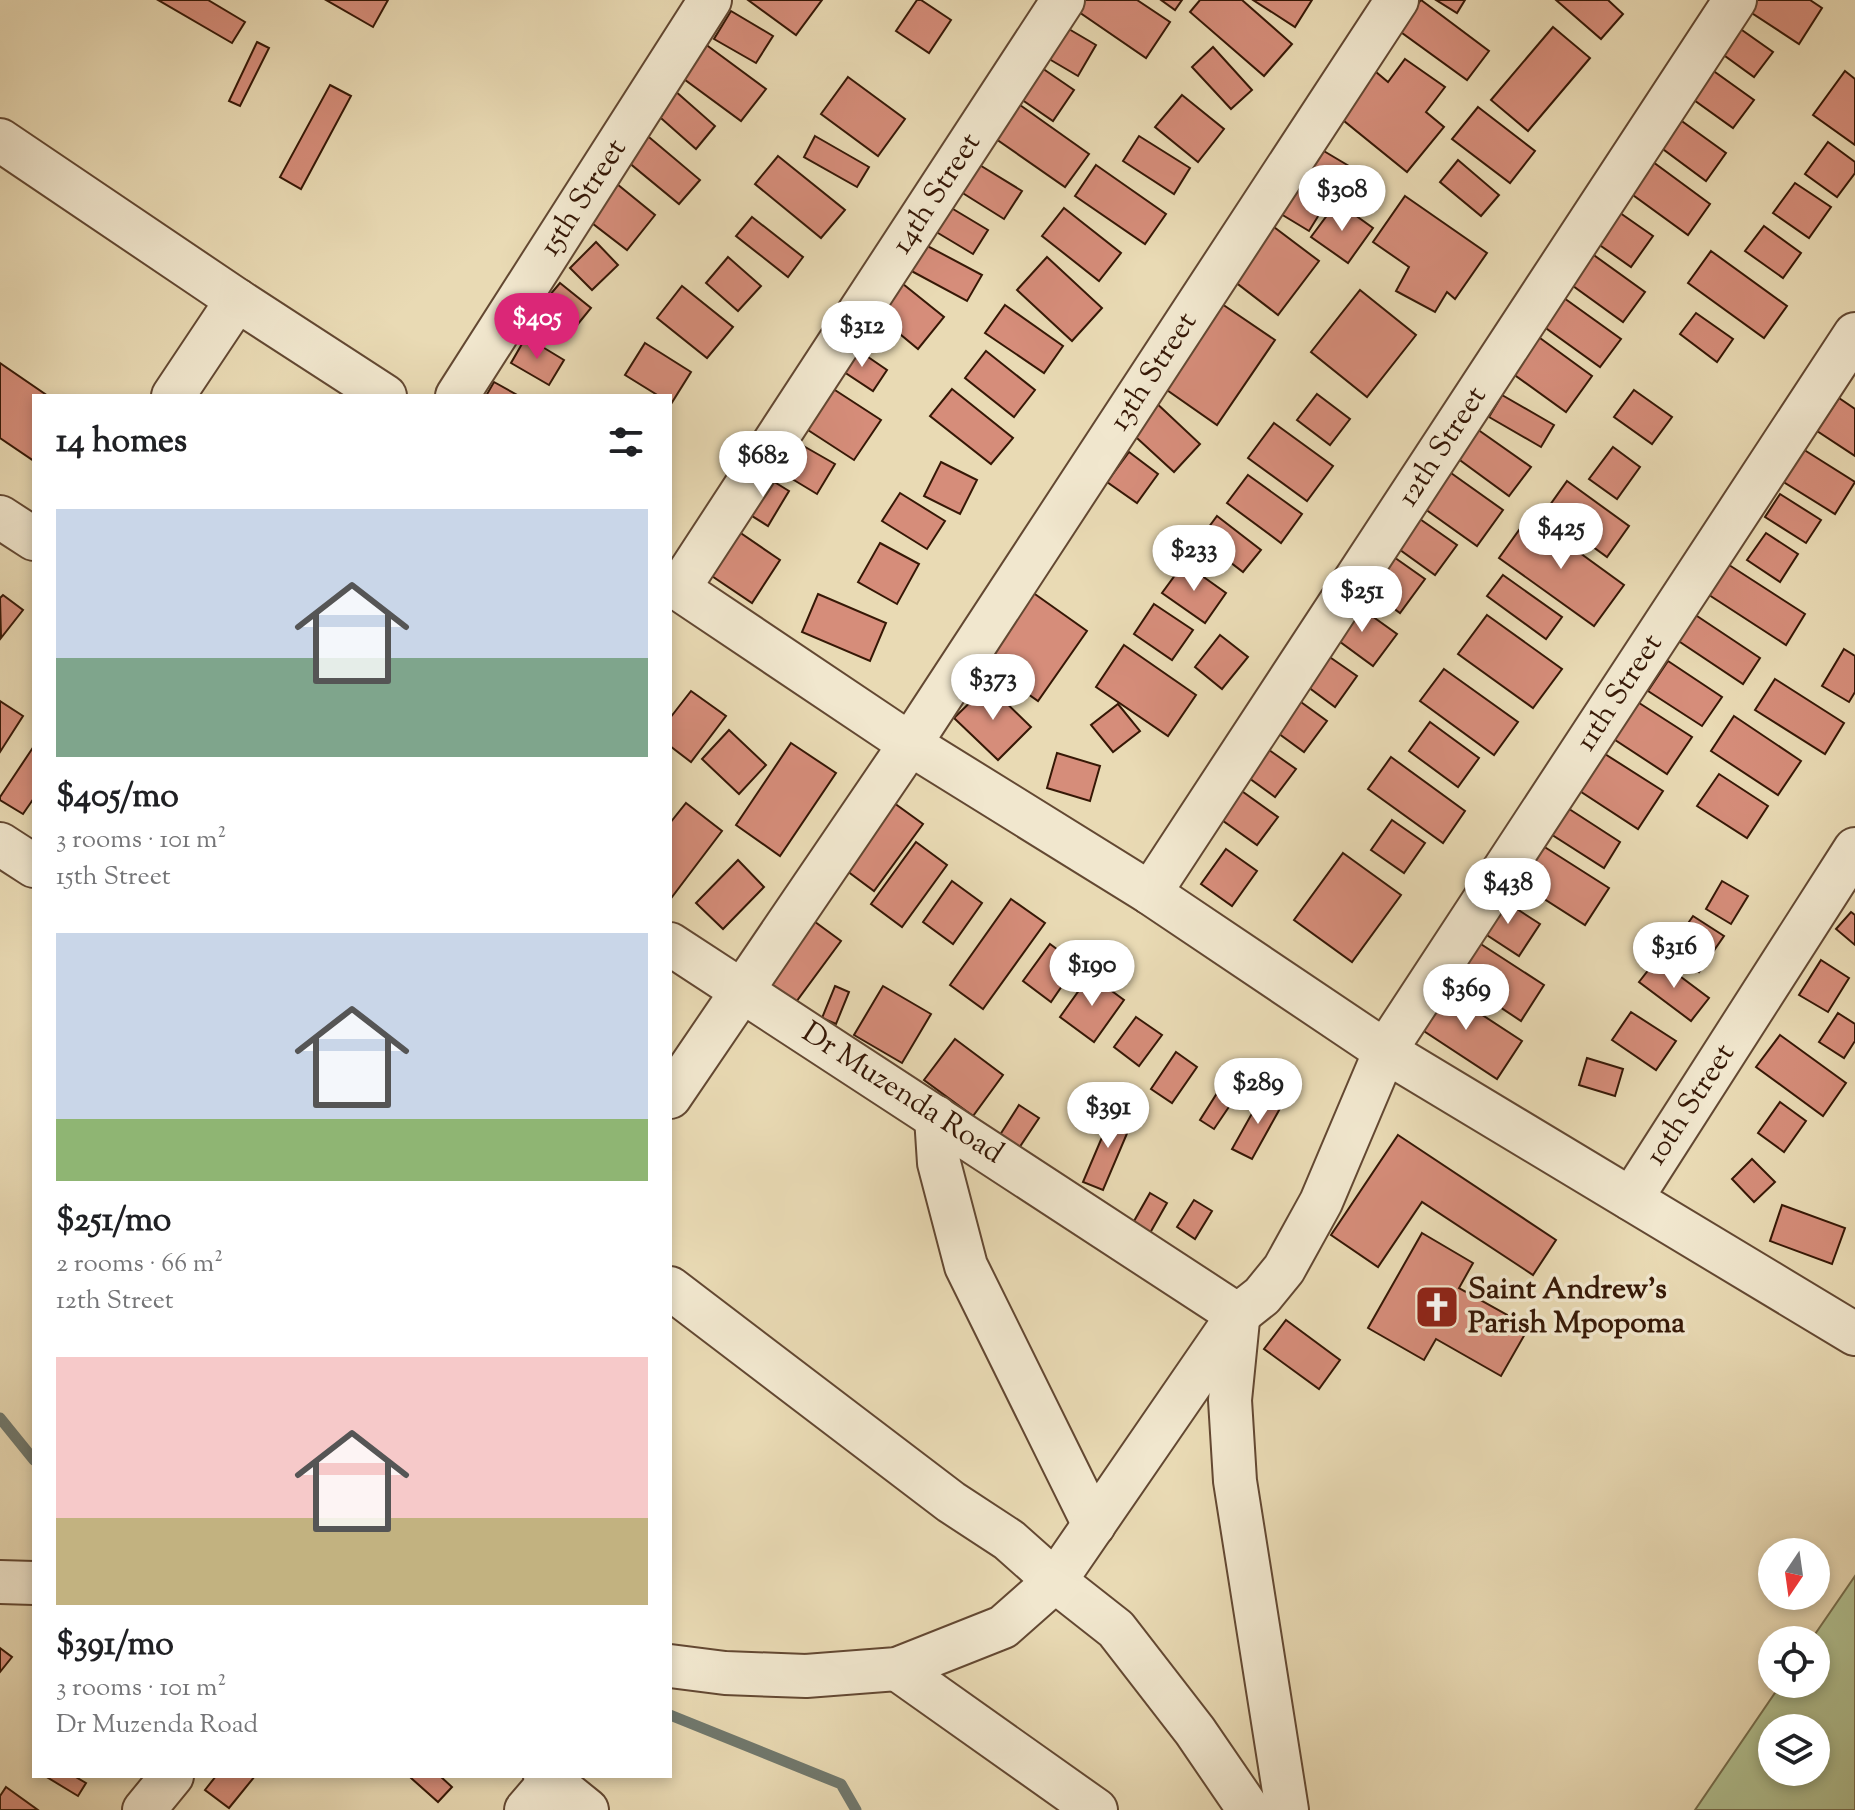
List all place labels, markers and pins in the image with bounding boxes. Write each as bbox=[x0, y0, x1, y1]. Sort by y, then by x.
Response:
pin: $308 bbox=[1295, 165, 1389, 233]
pin: $405 bbox=[490, 293, 584, 361]
pin: $312 bbox=[815, 301, 909, 369]
pin: $682 bbox=[716, 431, 810, 499]
pin: $425 bbox=[1514, 503, 1608, 571]
pin: $233 bbox=[1147, 525, 1241, 593]
pin: $251 bbox=[1315, 566, 1409, 634]
pin: $373 bbox=[946, 654, 1040, 722]
pin: $438 bbox=[1461, 858, 1555, 926]
pin: $316 bbox=[1627, 922, 1721, 990]
pin: $190 bbox=[1045, 940, 1139, 1008]
pin: $369 bbox=[1419, 964, 1513, 1032]
pin: $289 bbox=[1211, 1058, 1305, 1126]
pin: $391 bbox=[1061, 1082, 1155, 1150]
place label: Saint Andrew's Parish Mpopoma bbox=[1468, 1269, 1685, 1346]
church icon: Saint Andrew's Parish Mpopoma bbox=[1413, 1283, 1461, 1331]

